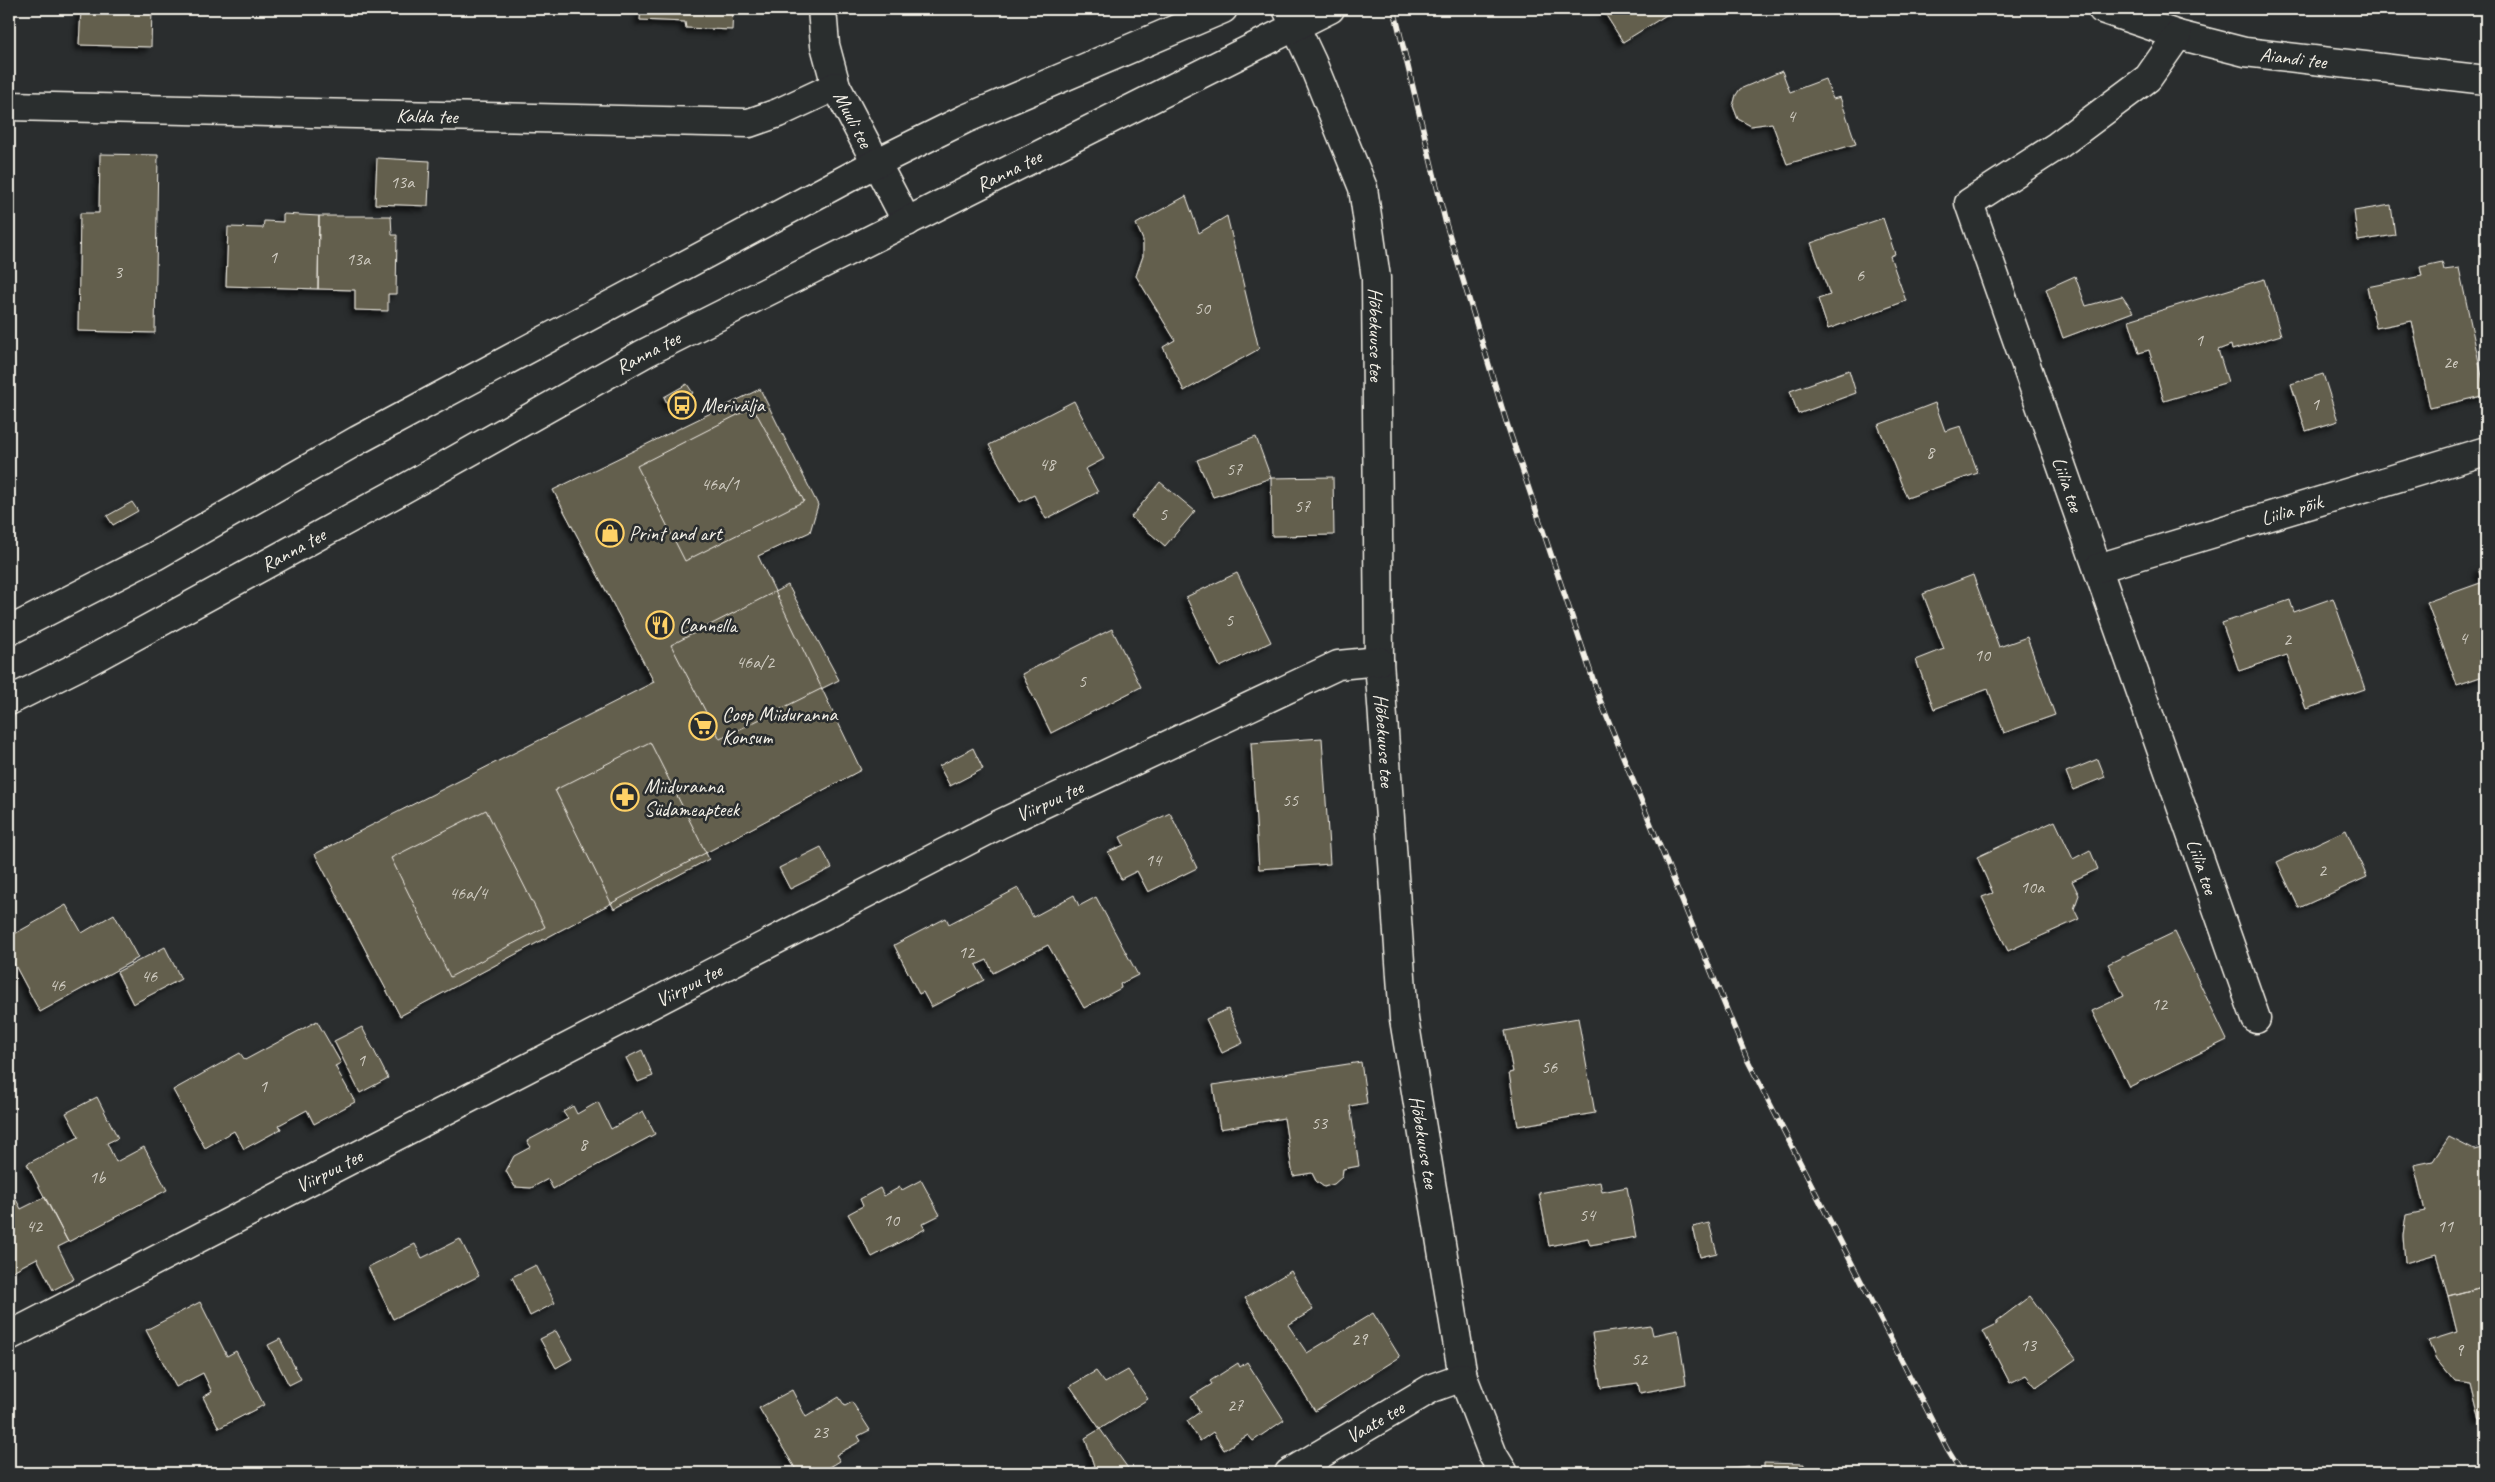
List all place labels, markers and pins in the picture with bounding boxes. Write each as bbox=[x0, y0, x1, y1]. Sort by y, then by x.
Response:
bus stop icon: Merivälja bbox=[667, 390, 697, 420]
place label: Merivälja bbox=[701, 393, 766, 418]
shop icon: Print and art bbox=[595, 518, 625, 548]
place label: Print and art bbox=[629, 521, 724, 546]
restaurant icon: Cannella bbox=[645, 610, 675, 640]
place label: Cannella bbox=[679, 613, 738, 638]
place label: Coop Miiduranna Konsum bbox=[722, 702, 838, 750]
supermarket icon: Coop Miiduranna Konsum bbox=[688, 711, 718, 741]
place label: Miiduranna Südameapteek bbox=[644, 774, 741, 822]
pharmacy icon: Miiduranna Südameapteek bbox=[610, 782, 640, 812]

